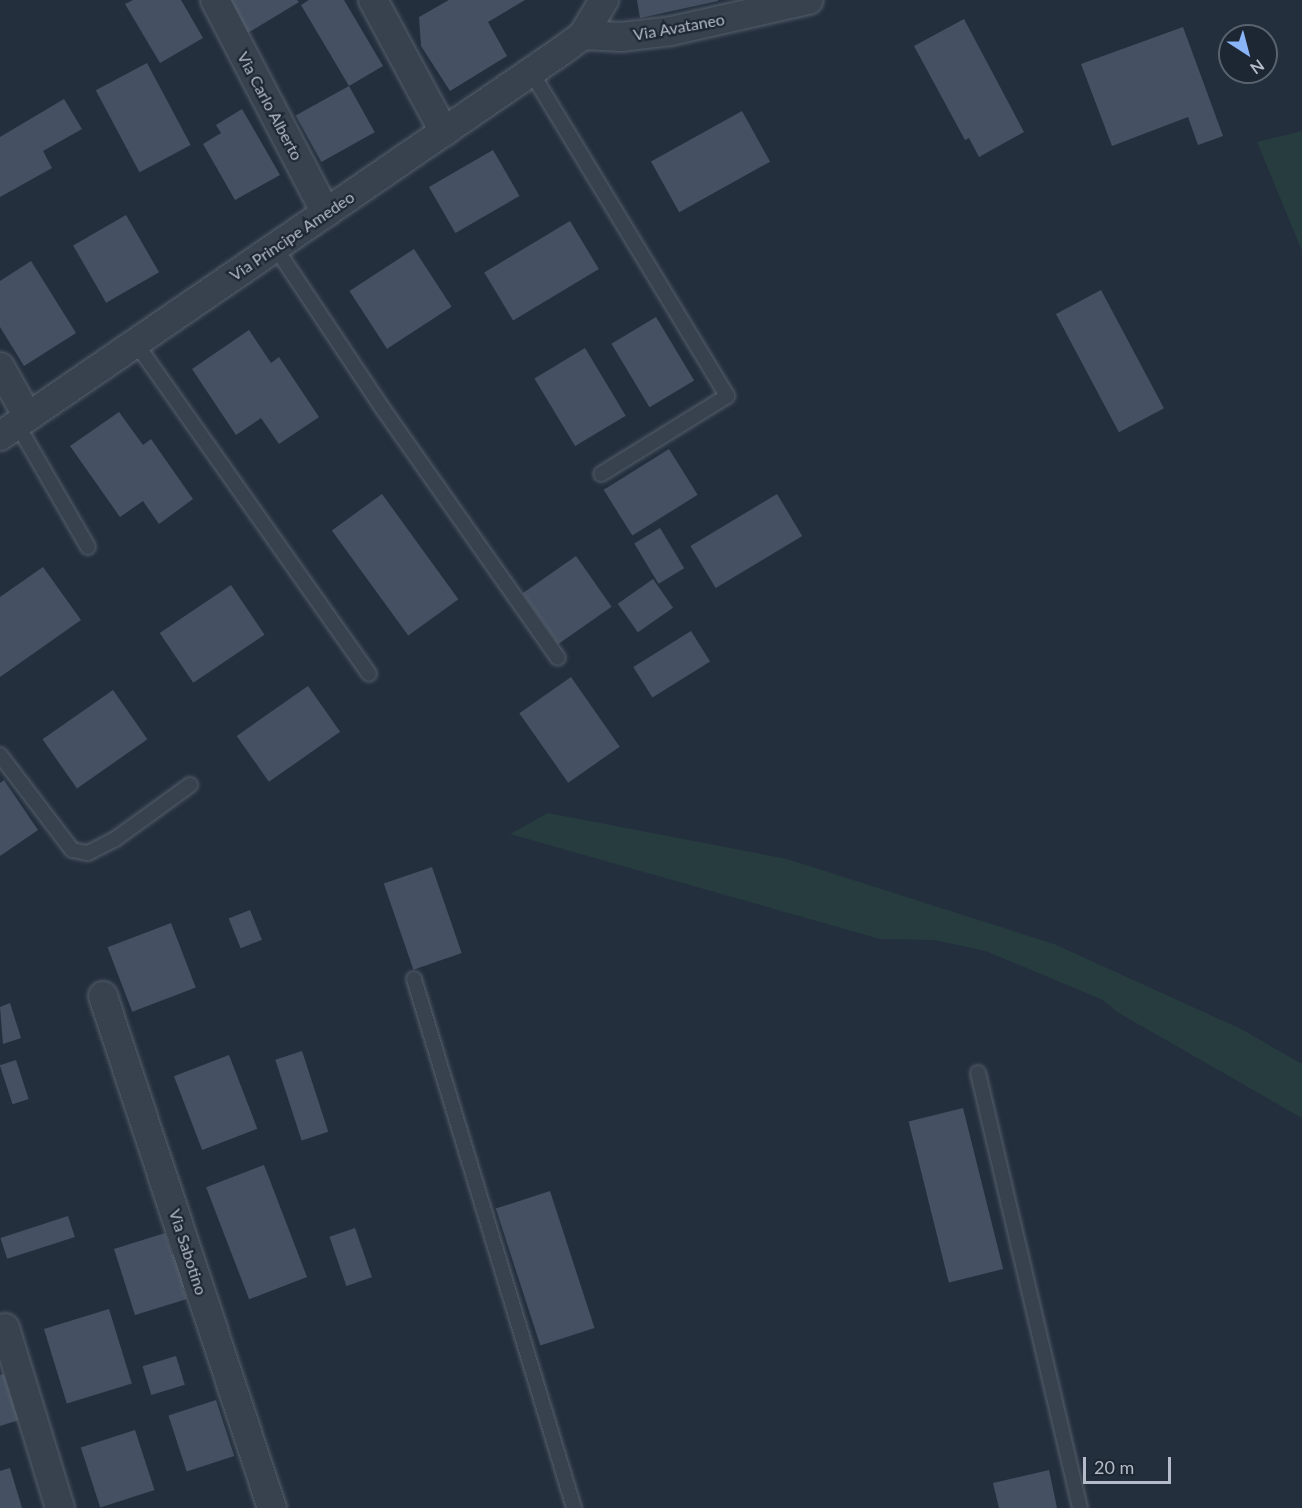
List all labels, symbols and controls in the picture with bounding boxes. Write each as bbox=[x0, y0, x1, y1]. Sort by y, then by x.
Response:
street label: Via Avataneo bbox=[632, 9, 726, 45]
north arrow bbox=[1218, 24, 1278, 84]
street label: Via Carlo Alberto bbox=[233, 48, 307, 164]
text: N bbox=[1247, 56, 1268, 79]
street label: Via Principe Amedeo bbox=[226, 187, 358, 285]
street label: Via Sabotino bbox=[165, 1207, 211, 1297]
scale bar bbox=[1086, 1445, 1174, 1483]
text: 20 m bbox=[1094, 1456, 1134, 1478]

